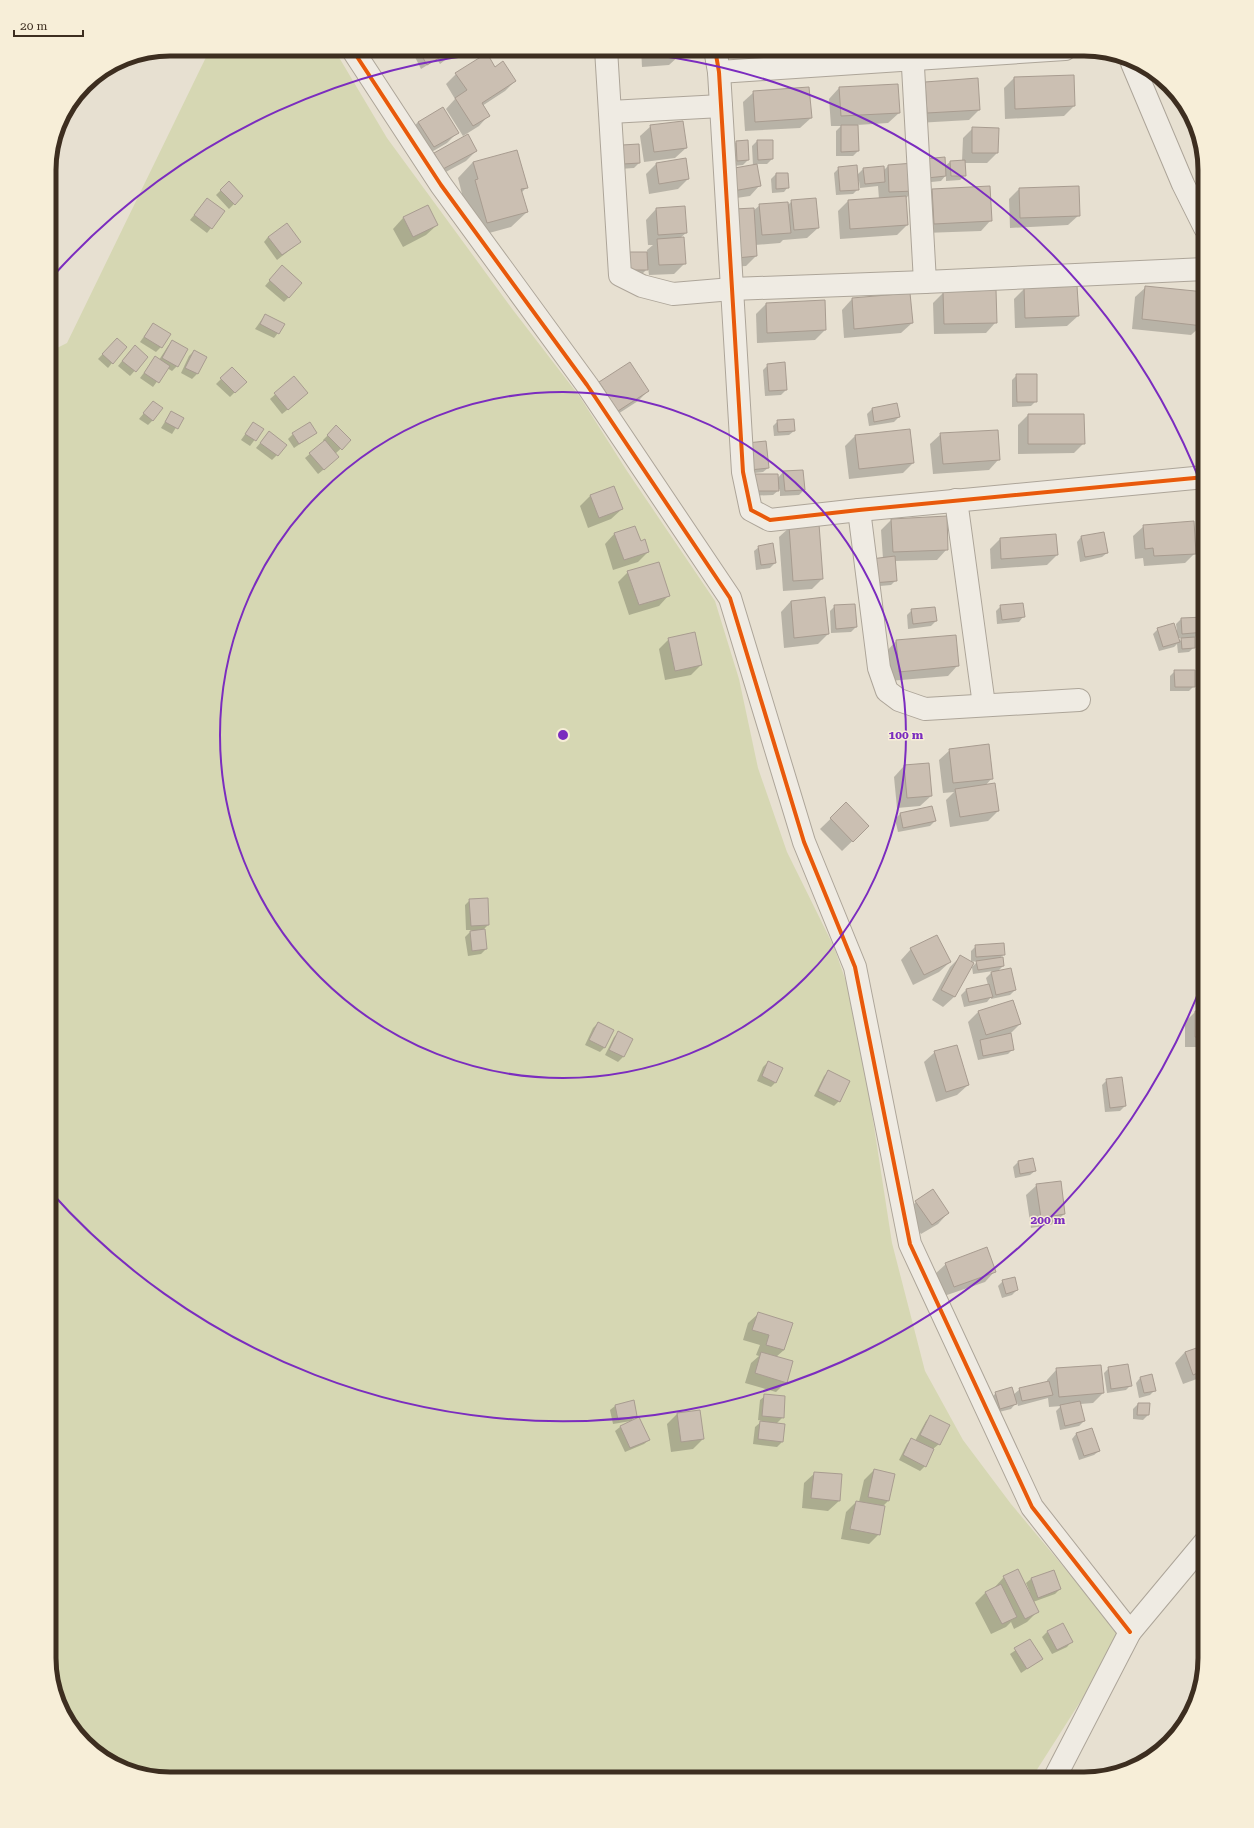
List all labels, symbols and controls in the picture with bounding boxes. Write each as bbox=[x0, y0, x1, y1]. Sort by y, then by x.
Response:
scale bar bbox=[14, 12, 83, 38]
text: 20 m bbox=[20, 19, 47, 33]
centre of rings bbox=[556, 728, 570, 742]
text: 100 m bbox=[889, 728, 924, 742]
text: 200 m bbox=[1031, 1213, 1066, 1227]

